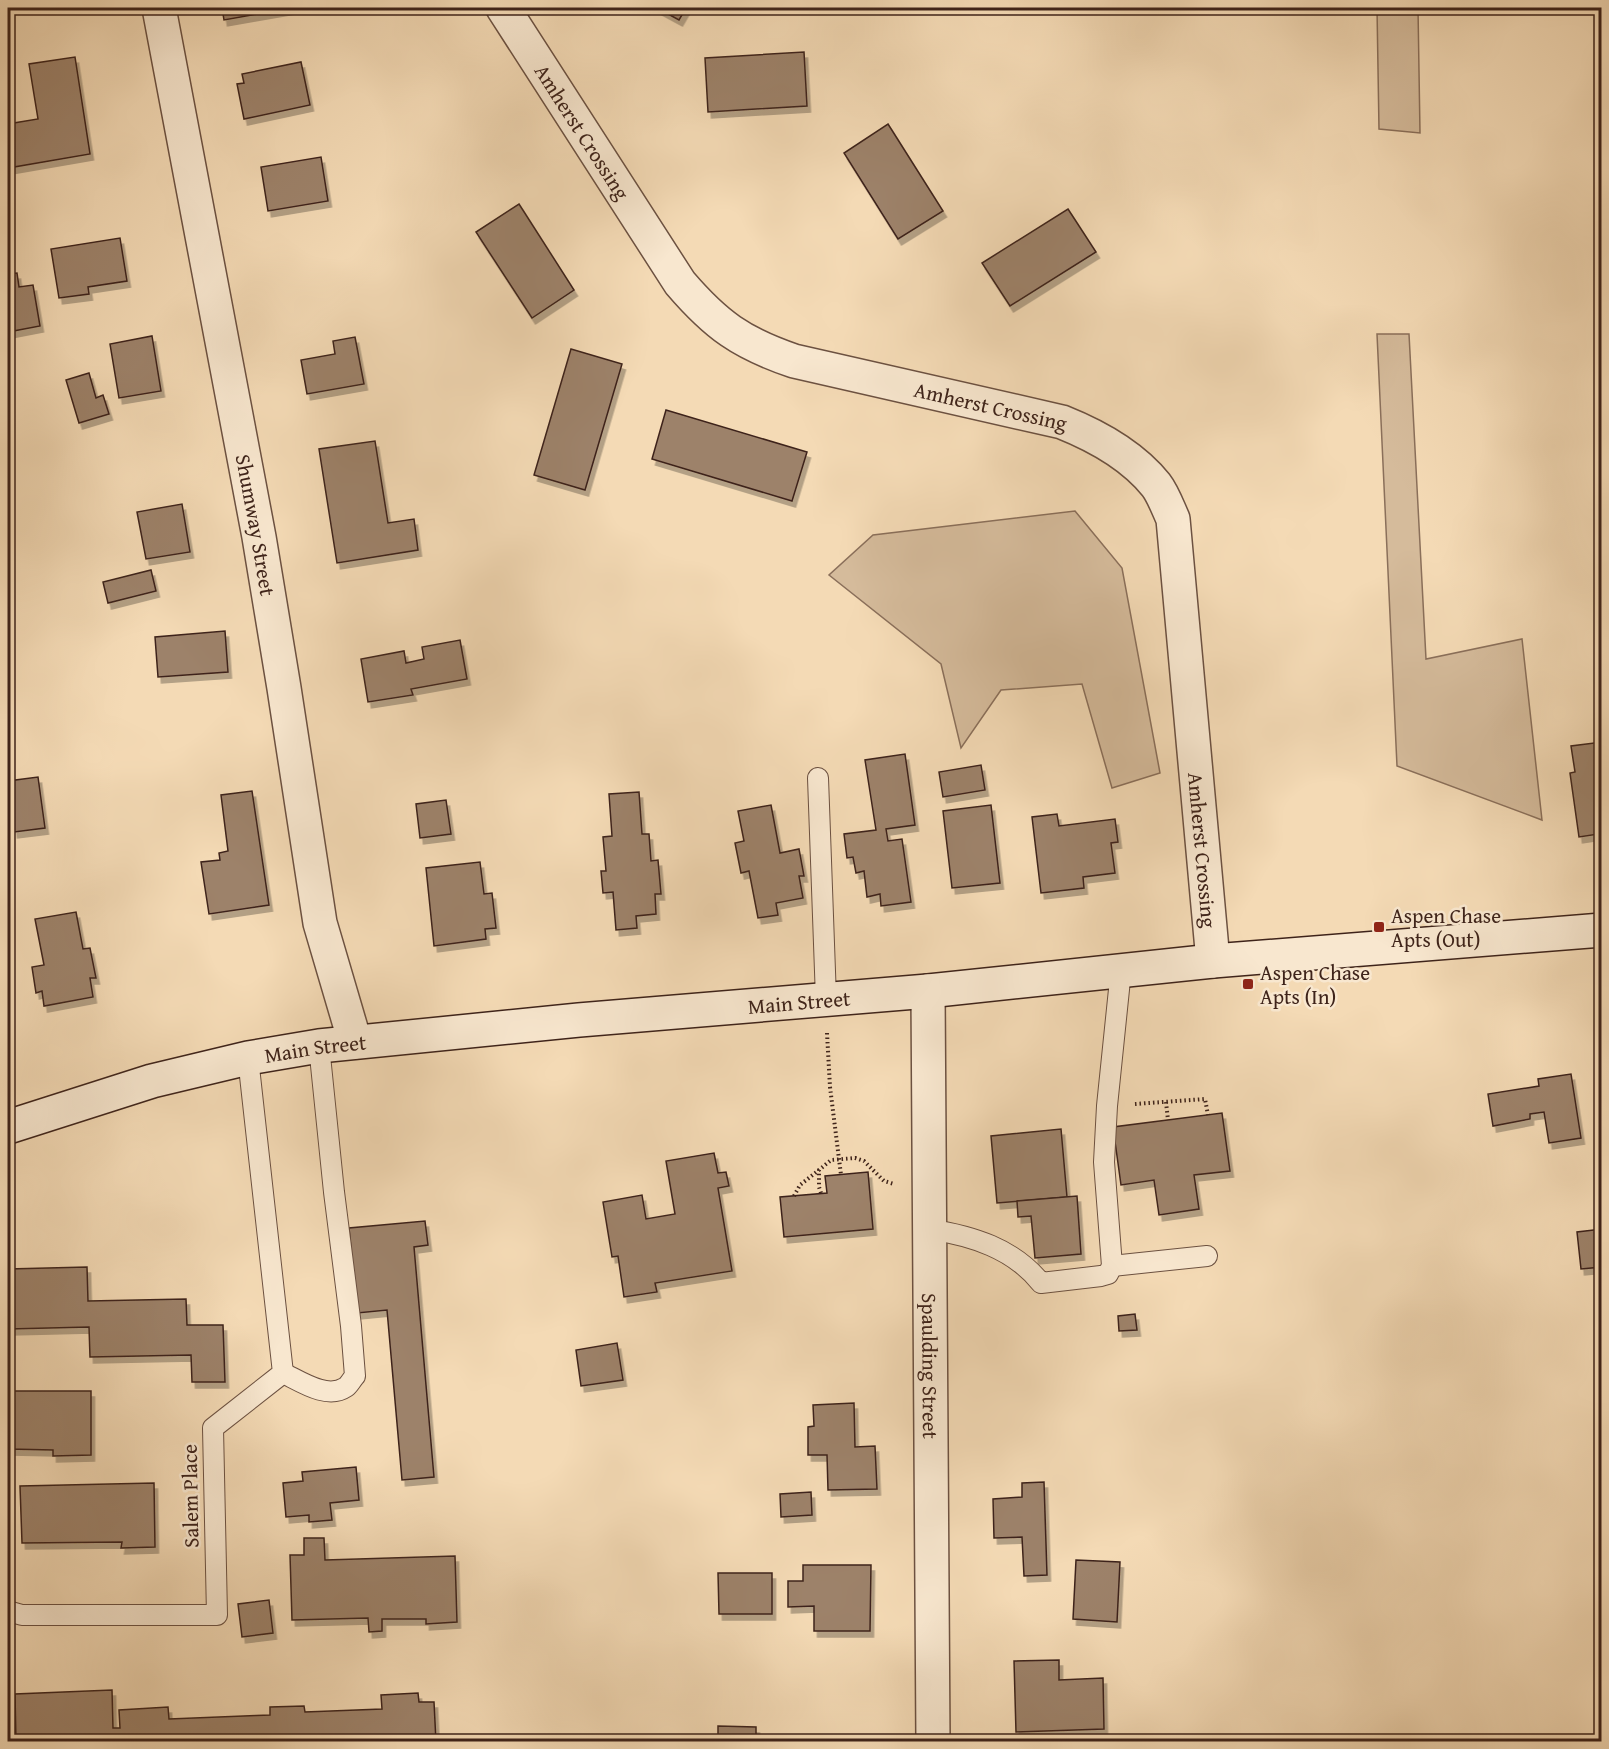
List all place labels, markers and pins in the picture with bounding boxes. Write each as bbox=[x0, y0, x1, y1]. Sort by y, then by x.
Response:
place label: Aspen Chase Apts (Out) bbox=[1391, 900, 1501, 955]
marker: Aspen Chase Apts (Out) bbox=[1372, 920, 1386, 934]
place label: Aspen Chase Apts (In) bbox=[1260, 957, 1370, 1012]
marker: Aspen Chase Apts (In) bbox=[1241, 977, 1255, 991]

